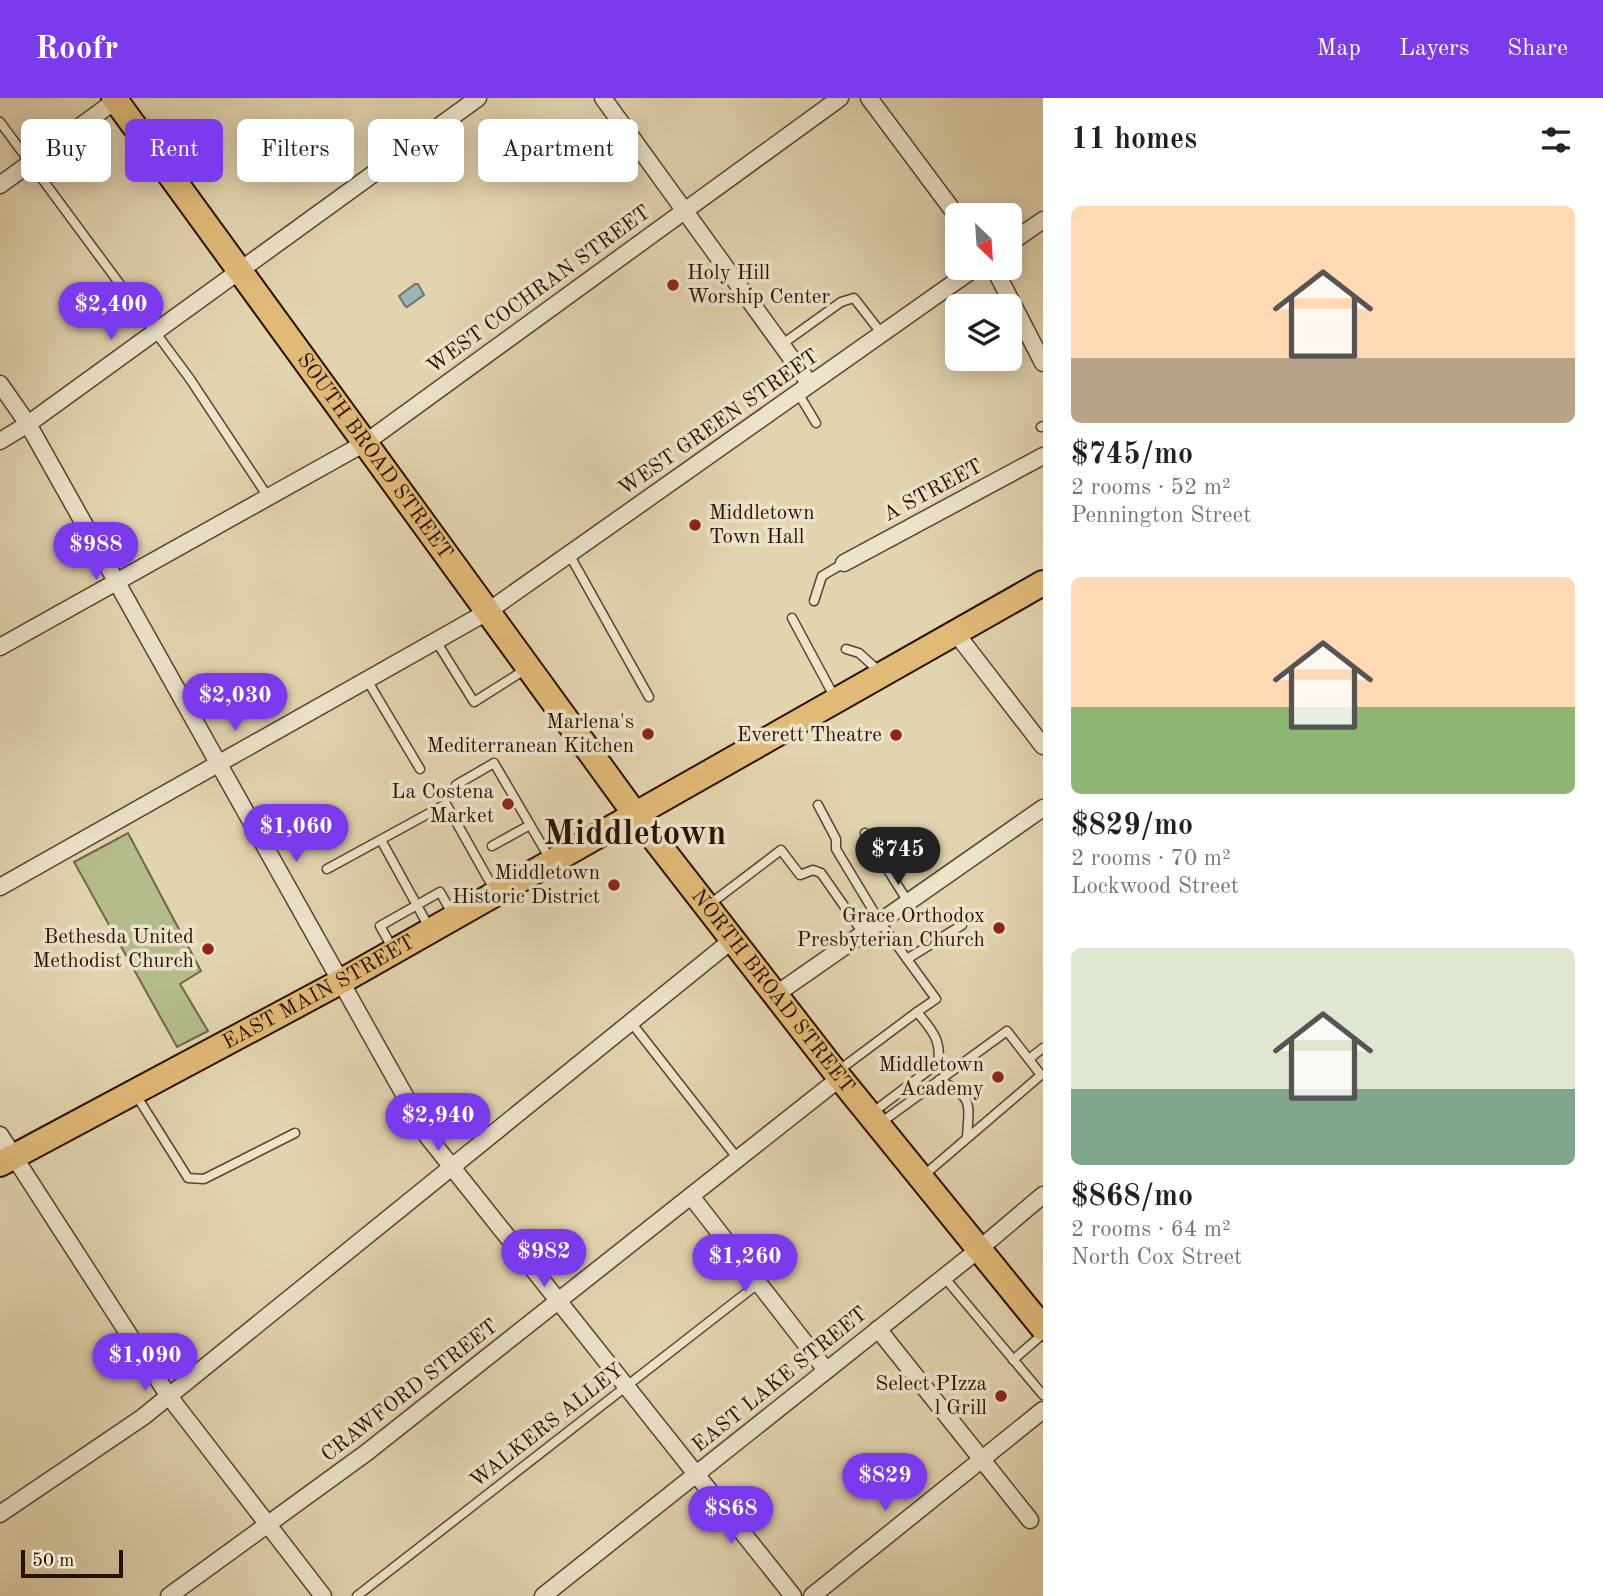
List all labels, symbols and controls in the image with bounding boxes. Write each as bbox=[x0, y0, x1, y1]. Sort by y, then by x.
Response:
text: Roofr bbox=[35, 33, 118, 66]
text: Map bbox=[1317, 37, 1361, 61]
text: Layers bbox=[1399, 37, 1469, 61]
text: Share bbox=[1507, 37, 1568, 61]
chip: Buy bbox=[21, 119, 111, 182]
chip: Rent bbox=[125, 119, 223, 182]
chip: Filters bbox=[237, 119, 354, 182]
chip: New bbox=[368, 119, 464, 182]
chip: Apartment bbox=[478, 119, 638, 182]
icon: filters bbox=[1537, 121, 1575, 159]
text: 11 homes bbox=[1071, 125, 1197, 155]
street label: WEST COCHRAN STREET bbox=[423, 202, 655, 378]
north arrow bbox=[945, 203, 1022, 280]
map controls bbox=[945, 203, 1022, 371]
icon: home bbox=[1260, 251, 1386, 377]
place label: Holy Hill Worship Center bbox=[687, 263, 830, 308]
marker: Holy Hill Worship Center bbox=[665, 277, 681, 293]
pin: $2,400 bbox=[54, 282, 168, 342]
text: $2,400 bbox=[74, 293, 148, 316]
button: layers bbox=[945, 294, 1022, 371]
street label: WEST GREEN STREET bbox=[615, 346, 823, 500]
street label: SOUTH BROAD STREET bbox=[293, 349, 457, 563]
text: $745/mo bbox=[1071, 440, 1193, 470]
street label: A STREET bbox=[880, 456, 986, 526]
text: 2 rooms · 52 m² bbox=[1071, 476, 1231, 499]
place label: Middletown Town Hall bbox=[709, 503, 815, 548]
text: Pennington Street bbox=[1071, 504, 1251, 527]
marker: Middletown Town Hall bbox=[687, 517, 703, 533]
pin: $988 bbox=[55, 522, 137, 582]
text: $988 bbox=[69, 533, 123, 556]
icon: home bbox=[1260, 622, 1386, 748]
pin: $2,030 bbox=[178, 674, 292, 733]
text: $2,030 bbox=[198, 684, 272, 707]
place label: Marlena's Mediterranean Kitchen bbox=[426, 712, 634, 757]
place label: Everett Theatre bbox=[737, 725, 882, 746]
marker: Marlena's Mediterranean Kitchen bbox=[640, 726, 656, 742]
marker: Everett Theatre bbox=[888, 727, 904, 743]
place label: La Costena Market bbox=[391, 782, 494, 827]
marker: La Costena Market bbox=[500, 796, 516, 812]
pin: $1,060 bbox=[239, 804, 353, 864]
text: $829/mo bbox=[1071, 811, 1193, 841]
text: $1,060 bbox=[259, 815, 333, 838]
district label: Middletown bbox=[544, 817, 726, 852]
pin: $745 bbox=[857, 828, 939, 887]
text: $745 bbox=[871, 838, 925, 861]
text: 2 rooms · 70 m² bbox=[1071, 847, 1231, 870]
place label: Middletown Historic District bbox=[452, 863, 600, 908]
text: Lockwood Street bbox=[1071, 875, 1239, 898]
marker: Middletown Historic District bbox=[606, 877, 622, 893]
street label: NORTH BROAD STREET bbox=[687, 885, 858, 1097]
place label: Grace Orthodox Presbyterian Church bbox=[797, 906, 985, 951]
marker: Grace Orthodox Presbyterian Church bbox=[991, 920, 1007, 936]
place label: Bethesda United Methodist Church bbox=[33, 927, 194, 972]
street label: EAST MAIN STREET bbox=[219, 931, 418, 1053]
marker: Bethesda United Methodist Church bbox=[200, 941, 216, 957]
icon: home bbox=[1260, 993, 1386, 1119]
place label: Middletown Academy bbox=[878, 1055, 984, 1100]
marker: Middletown Academy bbox=[990, 1069, 1006, 1085]
pin: $2,940 bbox=[381, 1094, 495, 1153]
text: $2,940 bbox=[401, 1104, 475, 1127]
text: $868/mo bbox=[1071, 1182, 1193, 1212]
text: 2 rooms · 64 m² bbox=[1071, 1218, 1231, 1241]
pin: $982 bbox=[503, 1230, 585, 1289]
pin: $1,260 bbox=[688, 1234, 802, 1294]
text: $982 bbox=[517, 1240, 571, 1263]
text: $1,260 bbox=[708, 1245, 782, 1268]
text: North Cox Street bbox=[1071, 1246, 1242, 1269]
street label: EAST LAKE STREET bbox=[689, 1303, 871, 1457]
street label: CRAWFORD STREET bbox=[318, 1316, 502, 1466]
pin: $1,090 bbox=[88, 1334, 202, 1393]
text: $1,090 bbox=[108, 1344, 182, 1367]
street label: WALKERS ALLEY bbox=[467, 1360, 627, 1492]
place label: Select PIzza l Grill bbox=[875, 1374, 987, 1419]
marker: Select PIzza l Grill bbox=[993, 1388, 1009, 1404]
pin: $829 bbox=[844, 1454, 926, 1513]
text: $829 bbox=[858, 1464, 912, 1487]
pin: $868 bbox=[690, 1486, 772, 1546]
text: $868 bbox=[704, 1497, 758, 1520]
scale bar bbox=[21, 1547, 122, 1579]
text: 50 m bbox=[32, 1552, 74, 1571]

